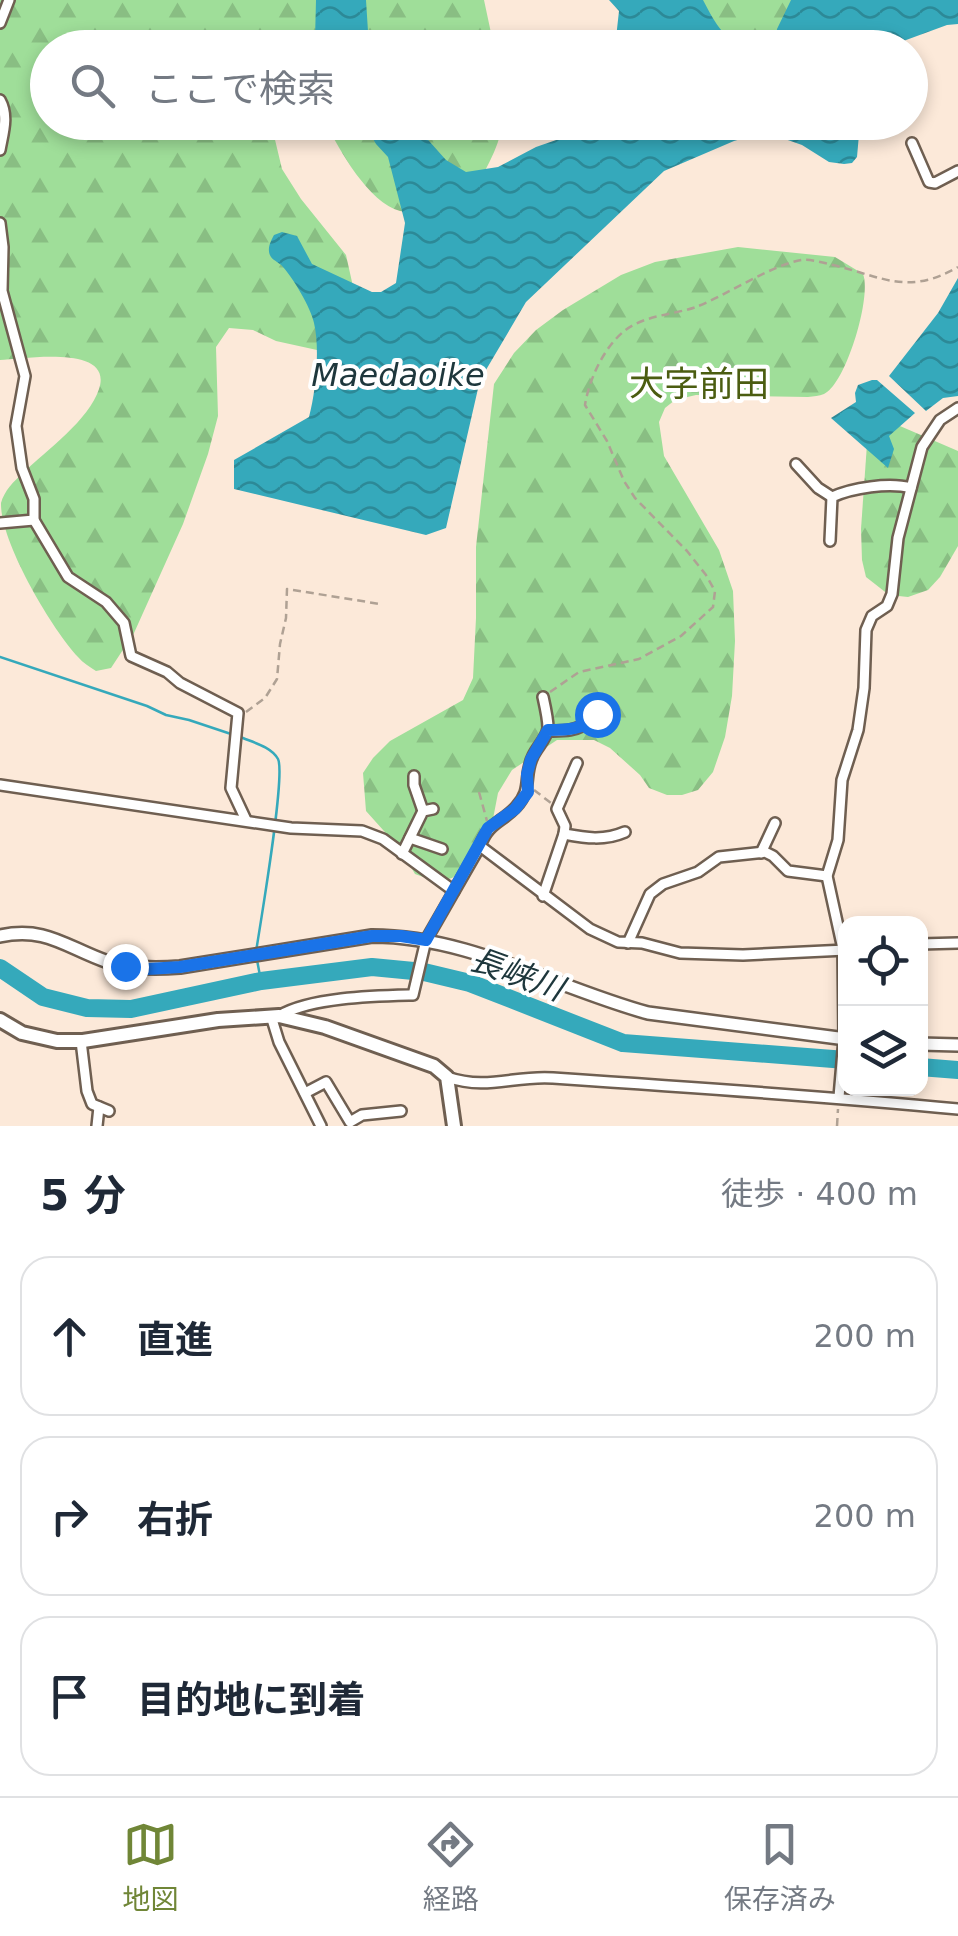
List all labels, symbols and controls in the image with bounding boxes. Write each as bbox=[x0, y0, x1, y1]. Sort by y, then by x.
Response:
search box bbox=[30, 30, 928, 140]
icon: search bbox=[65, 58, 120, 113]
text: ここで検索 bbox=[145, 67, 335, 111]
water label: Maedaoike bbox=[311, 356, 485, 394]
district label: 大字前田 bbox=[629, 364, 769, 404]
route start bbox=[575, 692, 621, 738]
map controls bbox=[838, 916, 928, 1096]
button: locate bbox=[838, 916, 928, 1006]
water label: 長峡川 bbox=[465, 940, 571, 1009]
route end bbox=[103, 944, 149, 990]
button: layers bbox=[838, 1006, 928, 1096]
text: 5 分 bbox=[40, 1171, 126, 1220]
text: 徒歩 · 400 m bbox=[721, 1175, 918, 1213]
icon: ahead bbox=[42, 1309, 97, 1364]
text: 200 m bbox=[814, 1317, 916, 1355]
text: 直進 bbox=[137, 1318, 213, 1362]
icon: right bbox=[42, 1489, 97, 1544]
text: 200 m bbox=[814, 1497, 916, 1535]
text: 右折 bbox=[137, 1498, 213, 1542]
icon: arrive bbox=[42, 1669, 97, 1724]
text: 目的地に到着 bbox=[137, 1678, 365, 1722]
tab: 地図 bbox=[122, 1817, 178, 1917]
tab: 経路 bbox=[423, 1817, 479, 1917]
tab: 保存済み bbox=[724, 1817, 836, 1917]

